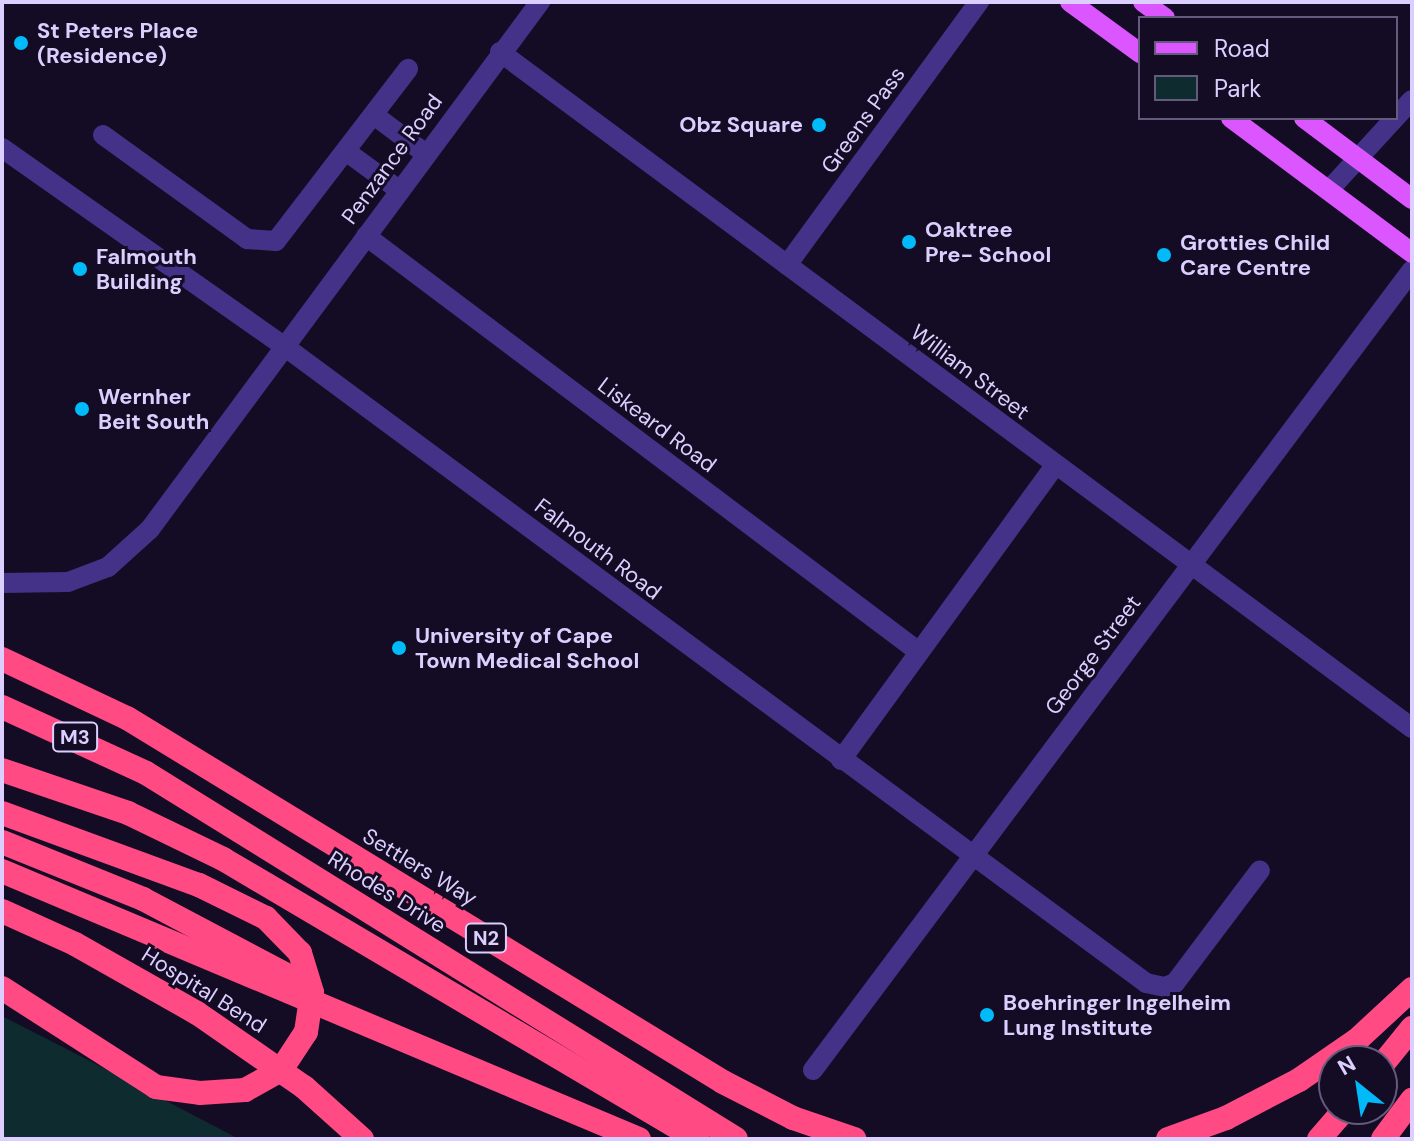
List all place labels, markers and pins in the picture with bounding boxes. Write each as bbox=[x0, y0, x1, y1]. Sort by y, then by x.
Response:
place label: St Peters Place (Residence) bbox=[37, 17, 198, 68]
marker: St Peters Place (Residence) bbox=[12, 34, 30, 52]
place label: Obz Square bbox=[679, 112, 803, 138]
marker: Obz Square bbox=[810, 116, 828, 134]
place label: Oaktree Pre- School bbox=[925, 216, 1051, 268]
place label: Grotties Child Care Centre bbox=[1180, 229, 1330, 280]
marker: Oaktree Pre- School bbox=[900, 233, 918, 251]
place label: Falmouth Building bbox=[96, 243, 197, 294]
marker: Grotties Child Care Centre bbox=[1155, 246, 1173, 264]
marker: Falmouth Building bbox=[71, 260, 89, 278]
place label: Wernher Beit South bbox=[98, 383, 209, 434]
marker: Wernher Beit South bbox=[73, 400, 91, 418]
place label: University of Cape Town Medical School bbox=[415, 622, 639, 674]
marker: University of Cape Town Medical School bbox=[390, 639, 408, 657]
place label: Boehringer Ingelheim Lung Institute bbox=[1003, 989, 1231, 1040]
marker: Boehringer Ingelheim Lung Institute bbox=[978, 1006, 996, 1024]

